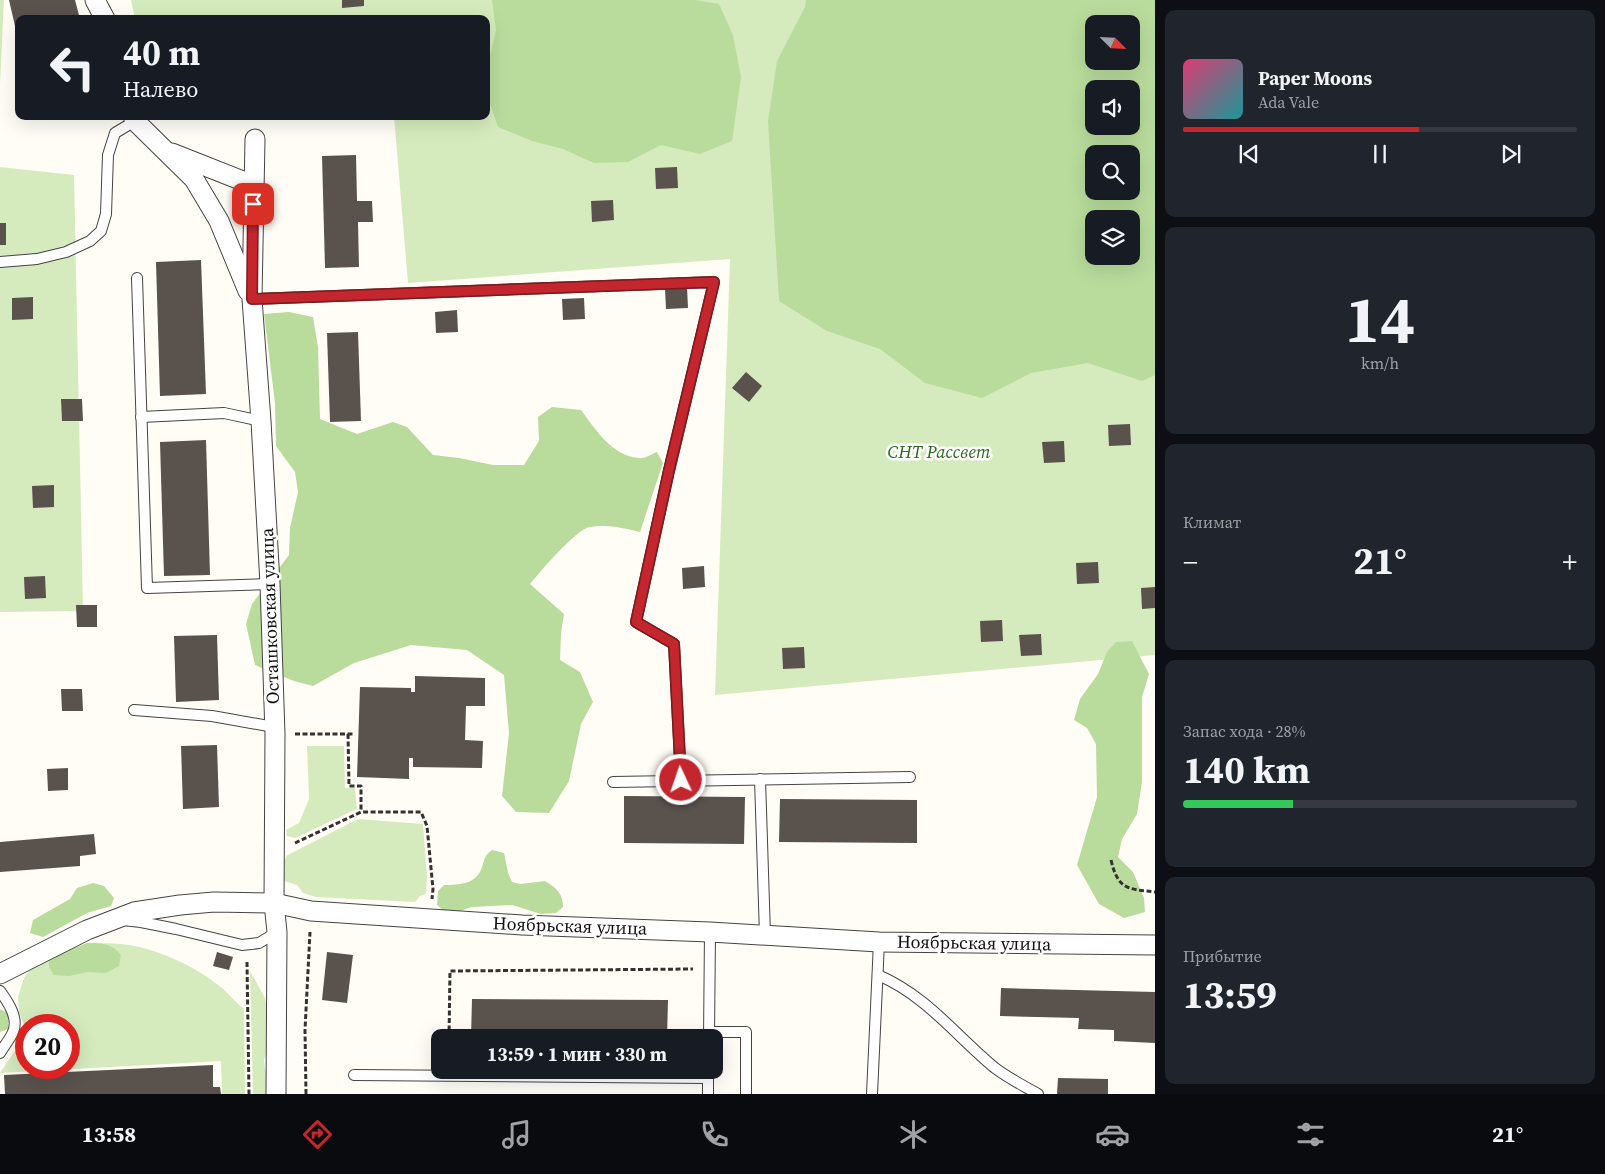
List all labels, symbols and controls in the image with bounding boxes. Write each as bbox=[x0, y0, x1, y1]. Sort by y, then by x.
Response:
north arrow bbox=[1085, 15, 1140, 70]
map controls bbox=[1085, 15, 1140, 265]
text: 40 m bbox=[123, 29, 200, 77]
icon: left bbox=[40, 35, 105, 100]
text: Paper Moons bbox=[1258, 65, 1372, 91]
text: Налево bbox=[123, 74, 198, 104]
button: sound bbox=[1085, 80, 1140, 135]
text: Ada Vale bbox=[1258, 91, 1319, 113]
icon: previous bbox=[1235, 140, 1263, 168]
icon: pause bbox=[1366, 140, 1394, 168]
icon: next bbox=[1497, 140, 1525, 168]
button: search bbox=[1085, 145, 1140, 200]
pin bbox=[232, 183, 274, 225]
icon: arrive bbox=[239, 190, 267, 218]
button: layers bbox=[1085, 210, 1140, 265]
text: 14 bbox=[1345, 275, 1415, 364]
text: km/h bbox=[1361, 352, 1399, 374]
park label: СНТ Рассвет bbox=[888, 439, 991, 464]
text: Климат bbox=[1183, 511, 1241, 533]
street label: Осташковская улица bbox=[254, 527, 285, 705]
text: 21° bbox=[1353, 535, 1407, 587]
text: − bbox=[1183, 543, 1198, 581]
text: + bbox=[1562, 543, 1577, 581]
text: Запас хода · 28% bbox=[1183, 720, 1306, 742]
text: 140 km bbox=[1183, 744, 1310, 796]
position arrow bbox=[654, 753, 706, 805]
street label: Ноябрьская улица bbox=[492, 910, 649, 941]
street label: Ноябрьская улица bbox=[897, 929, 1052, 956]
text: Прибытие bbox=[1183, 945, 1262, 967]
text: 13:59 bbox=[1183, 969, 1277, 1021]
speed limit sign: 20 bbox=[15, 1014, 80, 1079]
text: 13:59 · 1 мин · 330 m bbox=[487, 1041, 667, 1067]
icon: directions bbox=[300, 1117, 335, 1152]
icon: music bbox=[499, 1117, 534, 1152]
icon: phone bbox=[697, 1117, 732, 1152]
icon: climate bbox=[896, 1117, 931, 1152]
icon: car bbox=[1095, 1117, 1130, 1152]
icon: filters bbox=[1293, 1117, 1328, 1152]
text: 13:58 bbox=[82, 1119, 136, 1149]
text: 21° bbox=[1492, 1119, 1523, 1149]

